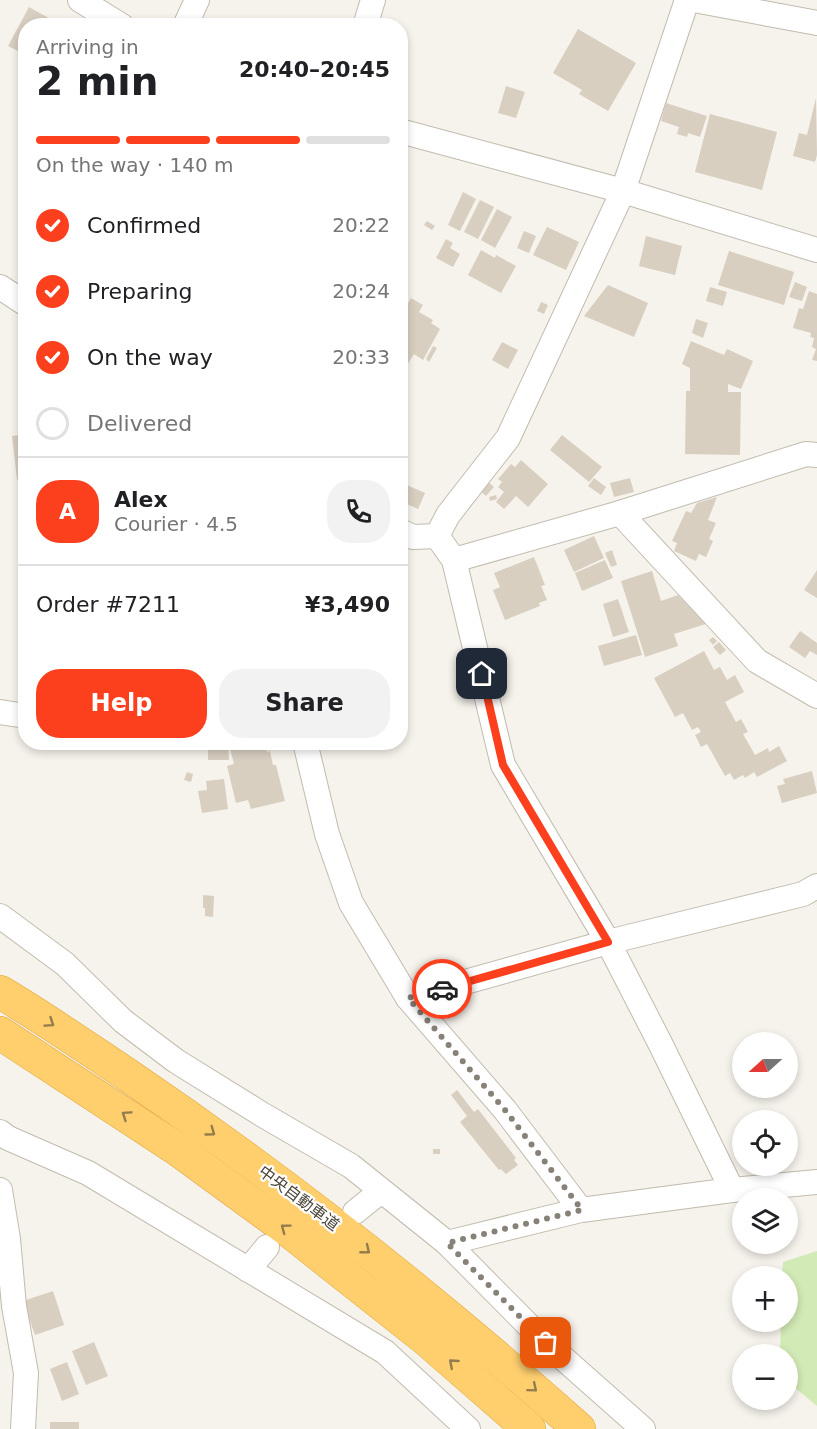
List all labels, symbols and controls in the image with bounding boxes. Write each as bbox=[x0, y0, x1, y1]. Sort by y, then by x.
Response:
text: Arriving in bbox=[36, 35, 139, 59]
text: 20:40–20:45 bbox=[239, 57, 390, 82]
text: 2 min bbox=[36, 59, 158, 104]
text: On the way · 140 m bbox=[36, 153, 234, 177]
icon: check bbox=[36, 209, 69, 242]
text: Confirmed bbox=[87, 213, 201, 238]
text: 20:22 bbox=[332, 213, 390, 237]
icon: check bbox=[36, 275, 69, 308]
text: Preparing bbox=[87, 279, 193, 304]
text: 20:24 bbox=[332, 279, 390, 303]
icon: check bbox=[36, 341, 69, 374]
text: On the way bbox=[87, 345, 213, 370]
text: 20:33 bbox=[332, 345, 390, 369]
text: Delivered bbox=[87, 411, 192, 436]
button: phone bbox=[327, 480, 390, 543]
text: Alex bbox=[114, 487, 168, 512]
text: A bbox=[59, 499, 76, 524]
text: Courier · 4.5 bbox=[114, 512, 238, 536]
text: Order #7211 bbox=[36, 592, 180, 617]
text: ¥3,490 bbox=[305, 592, 390, 617]
pin bbox=[456, 648, 507, 699]
icon: home bbox=[465, 657, 498, 690]
button: Help bbox=[36, 669, 207, 738]
button: Share bbox=[219, 669, 390, 738]
courier bbox=[412, 959, 472, 1019]
icon: car bbox=[426, 973, 459, 1006]
one-way arrow bbox=[43, 1016, 54, 1027]
north arrow bbox=[732, 1032, 798, 1098]
map controls bbox=[732, 1032, 798, 1410]
button: locate bbox=[732, 1110, 798, 1176]
one-way arrow bbox=[121, 1112, 132, 1123]
one-way arrow bbox=[204, 1125, 215, 1136]
street label: 中央自動車道 bbox=[255, 1162, 343, 1234]
button: layers bbox=[732, 1188, 798, 1254]
one-way arrow bbox=[280, 1225, 291, 1236]
one-way arrow bbox=[359, 1243, 370, 1254]
button: + bbox=[732, 1266, 798, 1332]
pin bbox=[520, 1317, 571, 1368]
icon: bag bbox=[529, 1326, 562, 1359]
button: − bbox=[732, 1344, 798, 1410]
one-way arrow bbox=[449, 1359, 460, 1370]
one-way arrow bbox=[526, 1381, 537, 1392]

